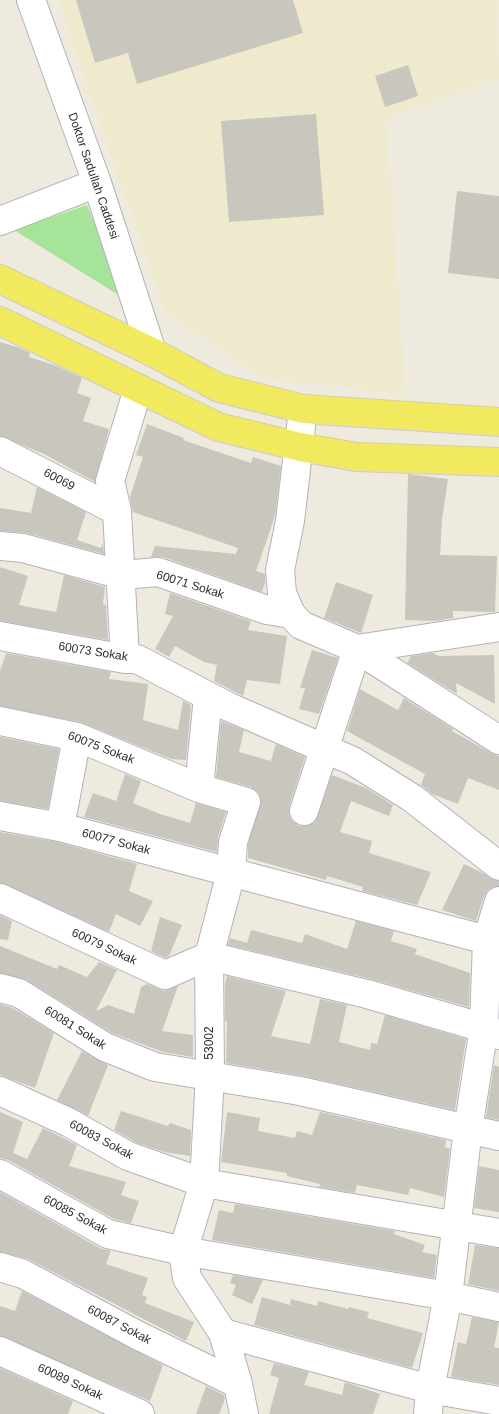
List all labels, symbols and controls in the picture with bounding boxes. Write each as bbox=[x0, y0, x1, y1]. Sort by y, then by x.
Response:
street label: Doktor Sadullah Caddesi bbox=[65, 111, 121, 241]
street label: 60069 bbox=[41, 466, 77, 494]
street label: 60071 Sokak bbox=[154, 568, 226, 602]
street label: 60073 Sokak bbox=[57, 639, 129, 665]
street label: 60075 Sokak bbox=[66, 729, 136, 767]
street label: 60077 Sokak bbox=[80, 826, 152, 858]
street label: 60079 Sokak bbox=[69, 926, 139, 968]
street label: 60081 Sokak bbox=[41, 1003, 109, 1053]
street label: 53002 bbox=[203, 1026, 217, 1060]
street label: 60083 Sokak bbox=[67, 1117, 135, 1163]
street label: 60085 Sokak bbox=[41, 1192, 109, 1238]
street label: 60087 Sokak bbox=[85, 1302, 153, 1348]
street label: 60089 Sokak bbox=[35, 1361, 105, 1403]

